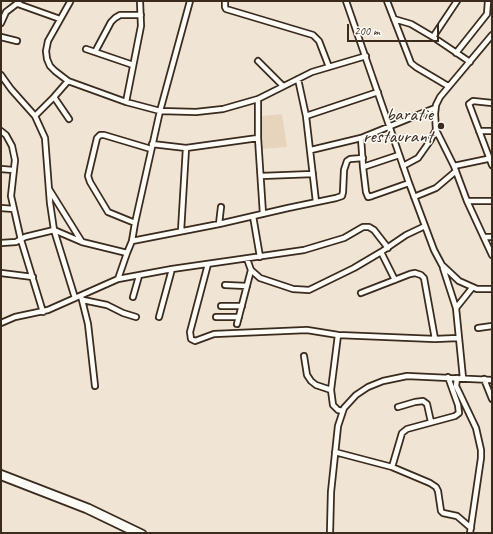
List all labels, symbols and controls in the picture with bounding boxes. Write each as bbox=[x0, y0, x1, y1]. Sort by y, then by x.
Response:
scale bar bbox=[349, 16, 441, 42]
text: 200 m bbox=[354, 23, 380, 39]
place label: baratie restaurant bbox=[363, 104, 433, 148]
marker: baratie restaurant bbox=[436, 121, 446, 131]

